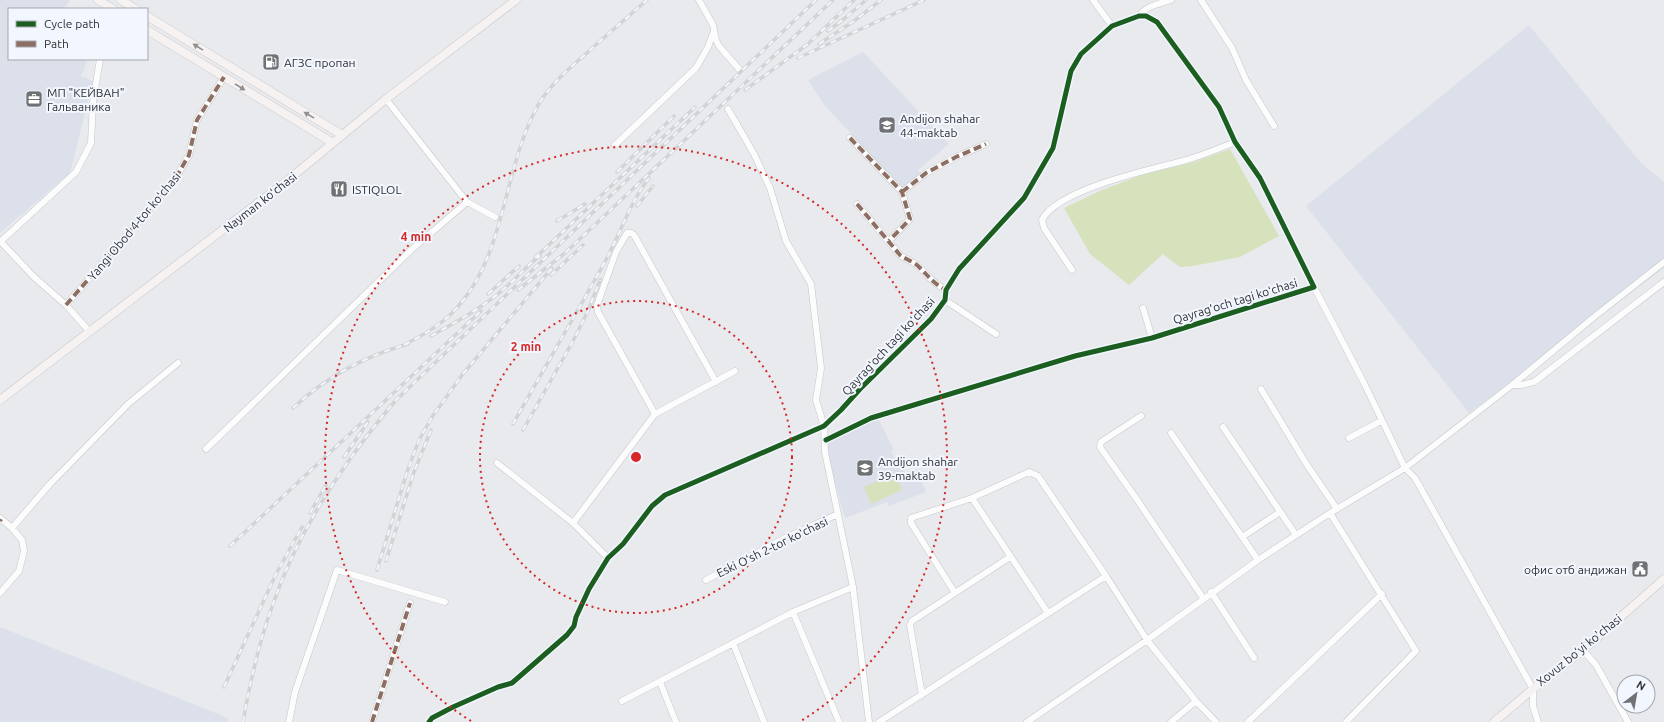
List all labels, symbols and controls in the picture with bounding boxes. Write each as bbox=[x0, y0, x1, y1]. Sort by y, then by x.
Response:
legend bbox=[8, 8, 148, 60]
text: Cycle path bbox=[44, 17, 100, 30]
text: Path bbox=[44, 37, 69, 50]
one-way arrow bbox=[193, 43, 203, 51]
fuel station icon: АГЗС пропан bbox=[261, 52, 281, 72]
place label: АГЗС пропан bbox=[284, 56, 356, 69]
one-way arrow bbox=[235, 83, 245, 91]
place label: МП "КЕЙВАН" Гальваника bbox=[47, 86, 124, 113]
office icon: МП "КЕЙВАН" Гальваника bbox=[24, 89, 44, 109]
one-way arrow bbox=[304, 111, 314, 119]
place label: Andijon shahar 44-maktab bbox=[900, 112, 980, 139]
school or university icon: Andijon shahar 44-maktab bbox=[877, 115, 897, 135]
street label: Yangi Obod 4-tor koʻchasi bbox=[85, 169, 183, 283]
street label: Nayman koʻchasi bbox=[221, 169, 299, 234]
restaurant icon: ISTIQLOL bbox=[329, 179, 349, 199]
place label: ISTIQLOL bbox=[352, 183, 402, 196]
text: 4 min bbox=[401, 230, 431, 243]
street label: Qayragʻoch tagi koʻchasi bbox=[1171, 276, 1299, 326]
street label: Qayragʻoch tagi koʻchasi bbox=[839, 294, 937, 398]
text: 2 min bbox=[511, 340, 541, 353]
centre of rings bbox=[629, 450, 643, 464]
place label: Andijon shahar 39-maktab bbox=[878, 455, 958, 482]
school or university icon: Andijon shahar 39-maktab bbox=[855, 458, 875, 478]
street label: Eski Oʻsh 2-tor koʻchasi bbox=[714, 514, 830, 580]
public building icon: офис отб андижан bbox=[1630, 559, 1650, 579]
place label: офис отб андижан bbox=[1524, 563, 1627, 576]
street label: Xovuz bo‘yi ko'chasi bbox=[1534, 612, 1624, 688]
north arrow bbox=[1616, 674, 1656, 714]
text: N bbox=[1635, 678, 1648, 693]

